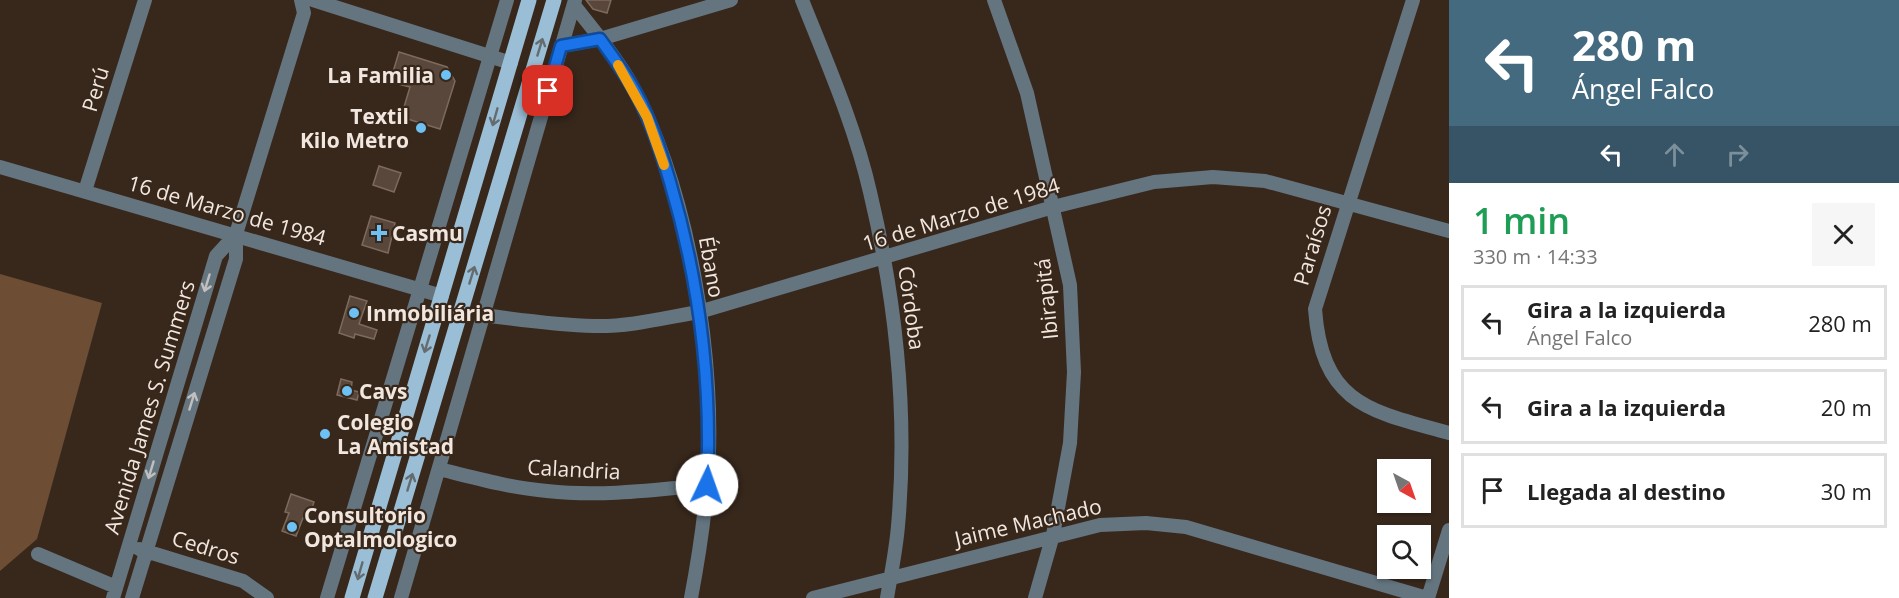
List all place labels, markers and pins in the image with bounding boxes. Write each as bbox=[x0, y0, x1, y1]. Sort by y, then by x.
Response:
place label: La Familia bbox=[327, 61, 434, 89]
pin bbox=[522, 65, 573, 116]
marker: La Familia bbox=[439, 68, 453, 82]
place label: Textil Kilo Metro bbox=[300, 102, 409, 154]
marker: Textil Kilo Metro bbox=[414, 121, 428, 135]
place label: Casmu bbox=[392, 219, 463, 247]
marker: Casmu bbox=[370, 224, 388, 242]
place label: Inmobiliária bbox=[366, 299, 494, 327]
marker: Inmobiliária bbox=[347, 306, 361, 320]
place label: Cavs bbox=[359, 377, 407, 405]
marker: Cavs bbox=[340, 384, 354, 398]
place label: Colegio La Amistad bbox=[337, 408, 454, 460]
marker: Colegio La Amistad bbox=[318, 427, 332, 441]
place label: Consultorio Optalmologico bbox=[304, 501, 457, 553]
marker: Consultorio Optalmologico bbox=[285, 520, 299, 534]

